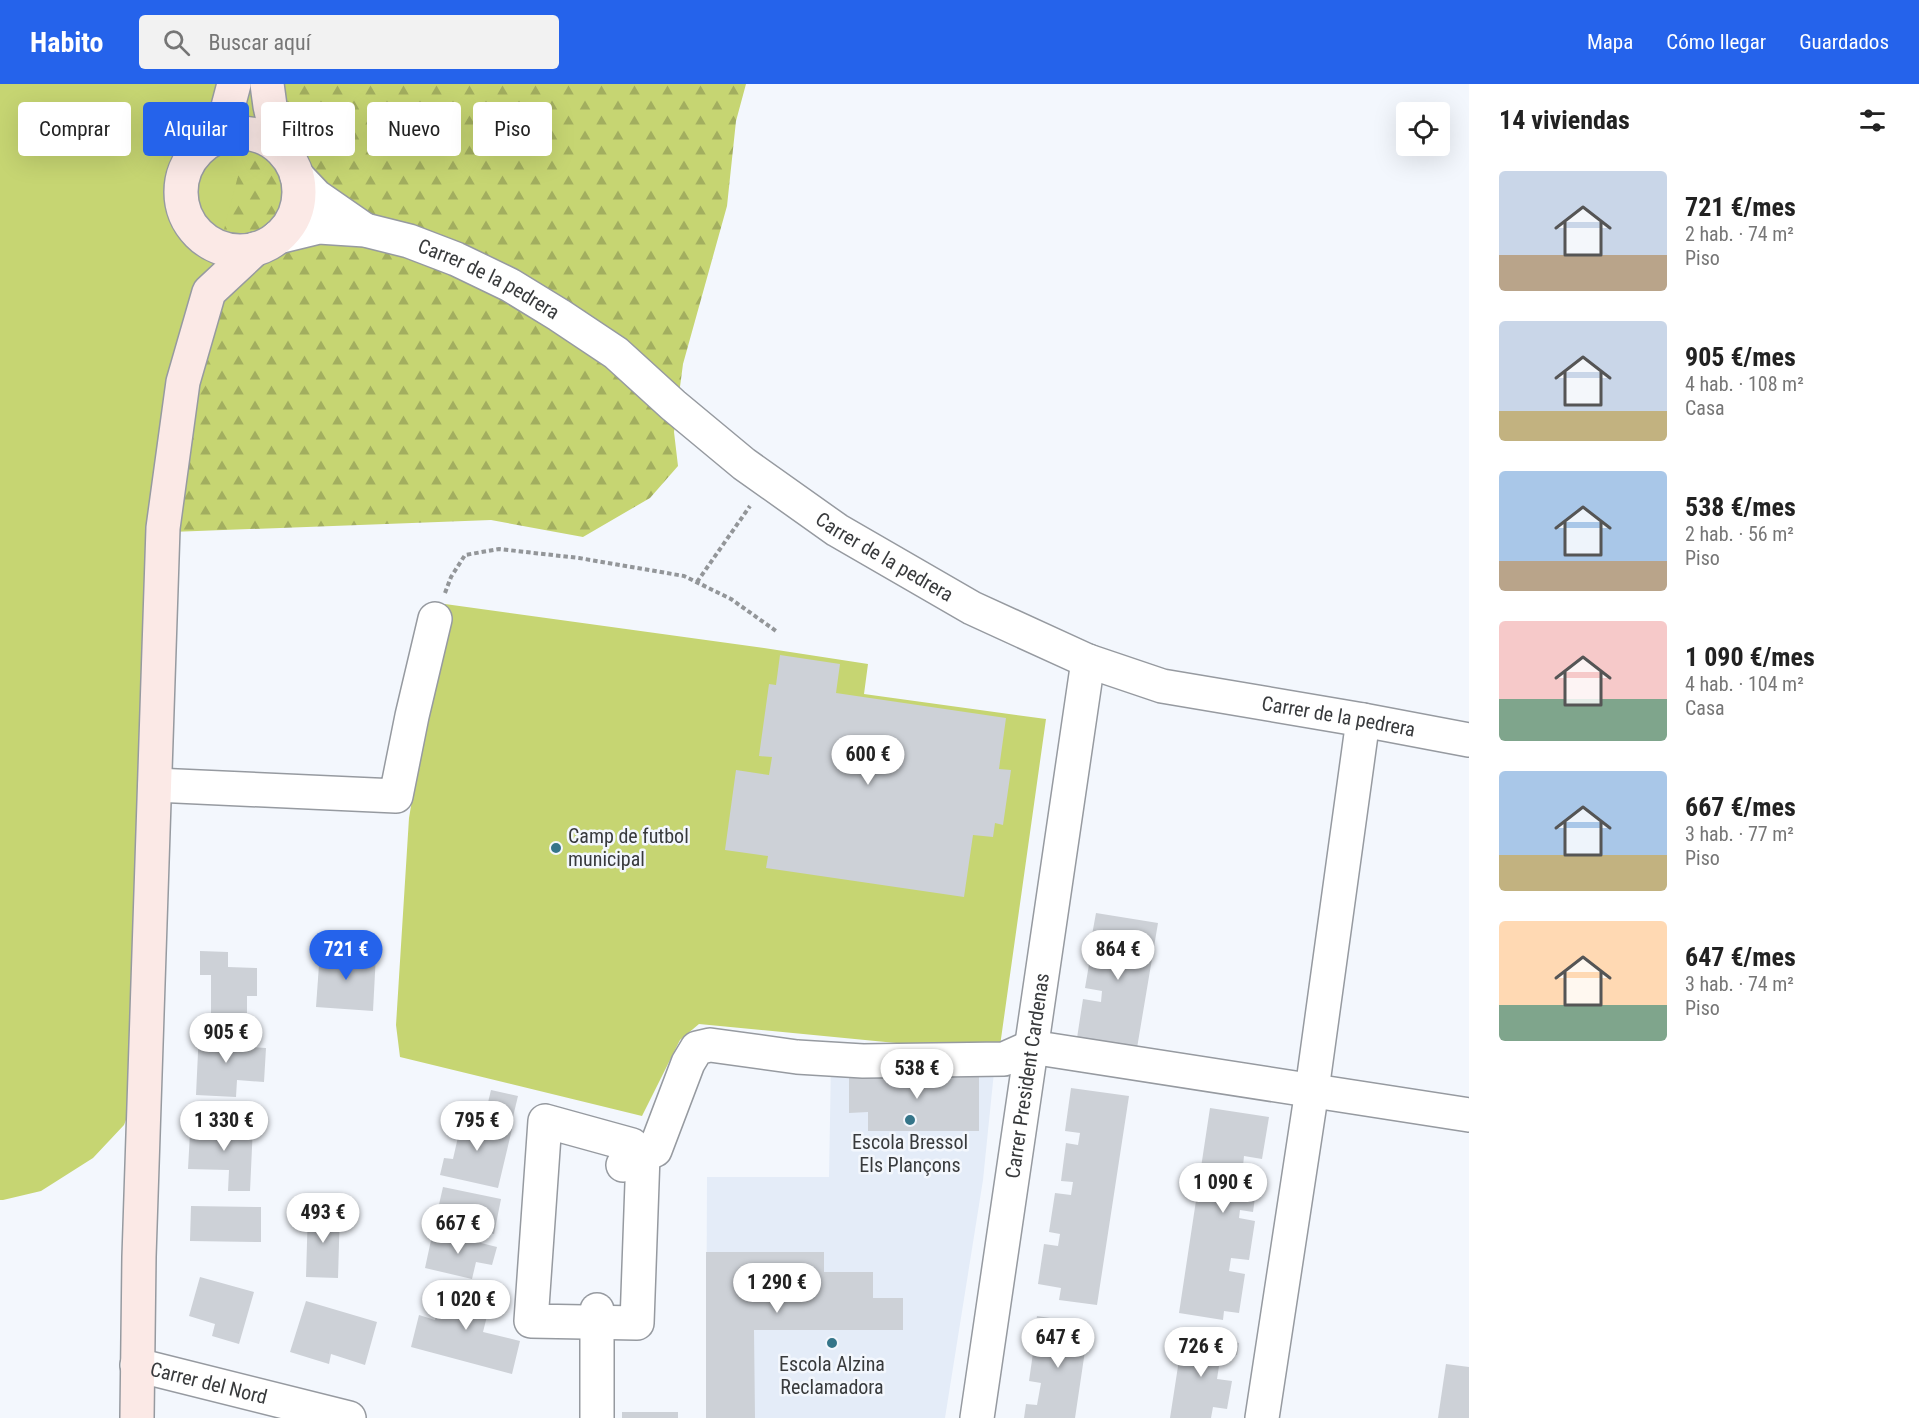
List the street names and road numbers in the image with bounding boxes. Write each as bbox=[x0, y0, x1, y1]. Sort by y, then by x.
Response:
street label: Carrer de la pedrera bbox=[415, 234, 564, 324]
street label: Carrer de la pedrera bbox=[811, 507, 958, 607]
street label: Carrer de la pedrera bbox=[1260, 691, 1417, 742]
street label: Carrer President Cardenas bbox=[1000, 971, 1054, 1180]
street label: Carrer del Nord bbox=[148, 1357, 270, 1409]

